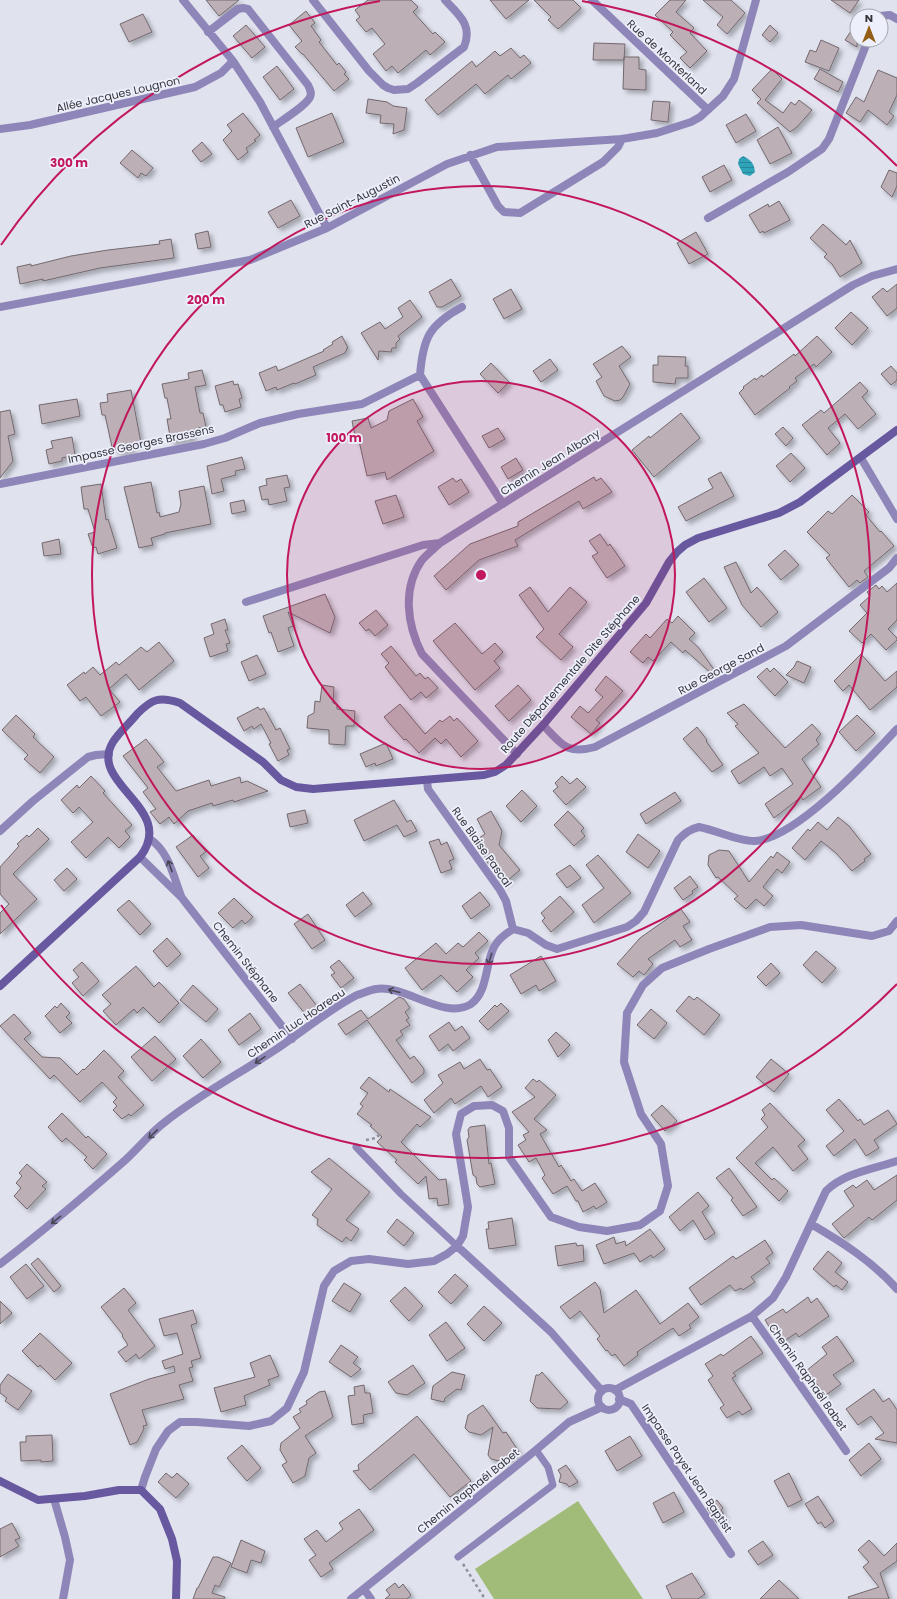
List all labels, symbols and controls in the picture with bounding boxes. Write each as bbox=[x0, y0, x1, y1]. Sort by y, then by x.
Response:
north arrow bbox=[849, 8, 889, 48]
text: N bbox=[865, 10, 873, 26]
street label: Rue de Monterland bbox=[624, 16, 710, 98]
street label: Allée Jacques Lougnon bbox=[54, 72, 182, 116]
text: 300 m bbox=[50, 154, 88, 171]
street label: Rue Saint-Augustin bbox=[301, 170, 403, 232]
text: 200 m bbox=[187, 291, 225, 308]
street label: Impasse Georges Brassens bbox=[66, 421, 216, 467]
street label: Chemin Jean Albany bbox=[497, 424, 604, 499]
text: 100 m bbox=[326, 429, 362, 446]
centre of rings bbox=[474, 568, 488, 582]
street label: Route Départementale Dite Stéphane bbox=[497, 591, 643, 757]
street label: Rue George Sand bbox=[675, 640, 767, 698]
street label: Rue Blaise Pascal bbox=[448, 804, 516, 890]
one-way arrow bbox=[165, 860, 173, 872]
street label: Chemin Stéphane bbox=[209, 918, 283, 1006]
one-way arrow bbox=[486, 952, 493, 965]
street label: Chemin Luc Hoareau bbox=[244, 984, 348, 1062]
one-way arrow bbox=[388, 987, 401, 994]
one-way arrow bbox=[254, 1056, 265, 1065]
one-way arrow bbox=[148, 1129, 158, 1139]
one-way arrow bbox=[50, 1216, 61, 1225]
street label: Chemin Raphaël Babet bbox=[765, 1320, 851, 1434]
street label: Impasse Payet Jean Baptist bbox=[638, 1401, 736, 1535]
street label: Chemin Raphaël Babet bbox=[413, 1445, 523, 1537]

